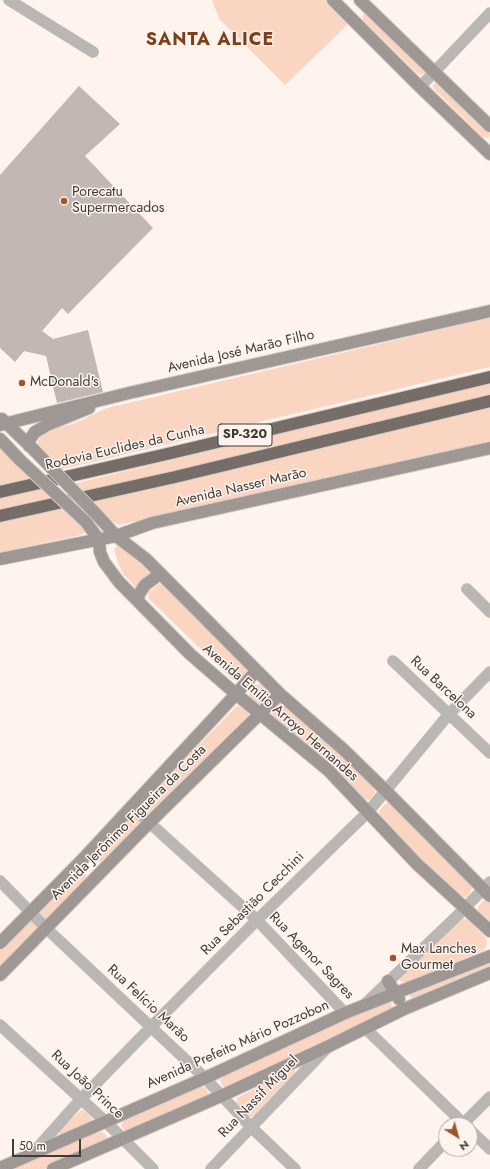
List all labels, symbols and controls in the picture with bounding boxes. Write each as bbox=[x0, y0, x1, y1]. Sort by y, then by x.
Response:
district label: SANTA ALICE bbox=[146, 30, 274, 52]
place label: Porecatu Supermercados bbox=[72, 185, 164, 218]
marker: Porecatu Supermercados bbox=[59, 196, 69, 206]
street label: Avenida José Marão Filho bbox=[166, 327, 316, 377]
place label: McDonald's bbox=[30, 375, 99, 391]
marker: McDonald's bbox=[17, 378, 27, 388]
street label: Rodovia Euclides da Cunha bbox=[44, 422, 206, 474]
road number: SP-320 bbox=[218, 424, 272, 446]
street label: Avenida Nasser Marão bbox=[174, 465, 308, 511]
street label: Avenida Emílio Arroyo Hernandes bbox=[199, 641, 361, 785]
street label: Rua Barcelona bbox=[407, 653, 479, 723]
street label: Avenida Jerônimo Figueira da Costa bbox=[48, 742, 210, 904]
street label: Rua Sebastião Cecchini bbox=[198, 849, 308, 959]
street label: Rua Agenor Sagres bbox=[265, 909, 357, 1003]
place label: Max Lanches Gourmet bbox=[401, 942, 476, 974]
marker: Max Lanches Gourmet bbox=[388, 953, 398, 963]
street label: Rua Felício Marão bbox=[103, 962, 193, 1046]
street label: Avenida Prefeito Mário Pozzobon bbox=[144, 997, 332, 1093]
street label: Rua João Prince bbox=[47, 1047, 127, 1123]
street label: Rua Nassif Miguel bbox=[216, 1052, 302, 1142]
north arrow bbox=[438, 1117, 478, 1157]
scale bar bbox=[14, 1131, 83, 1157]
text: 50 m bbox=[19, 1137, 46, 1155]
text: N bbox=[456, 1137, 473, 1155]

